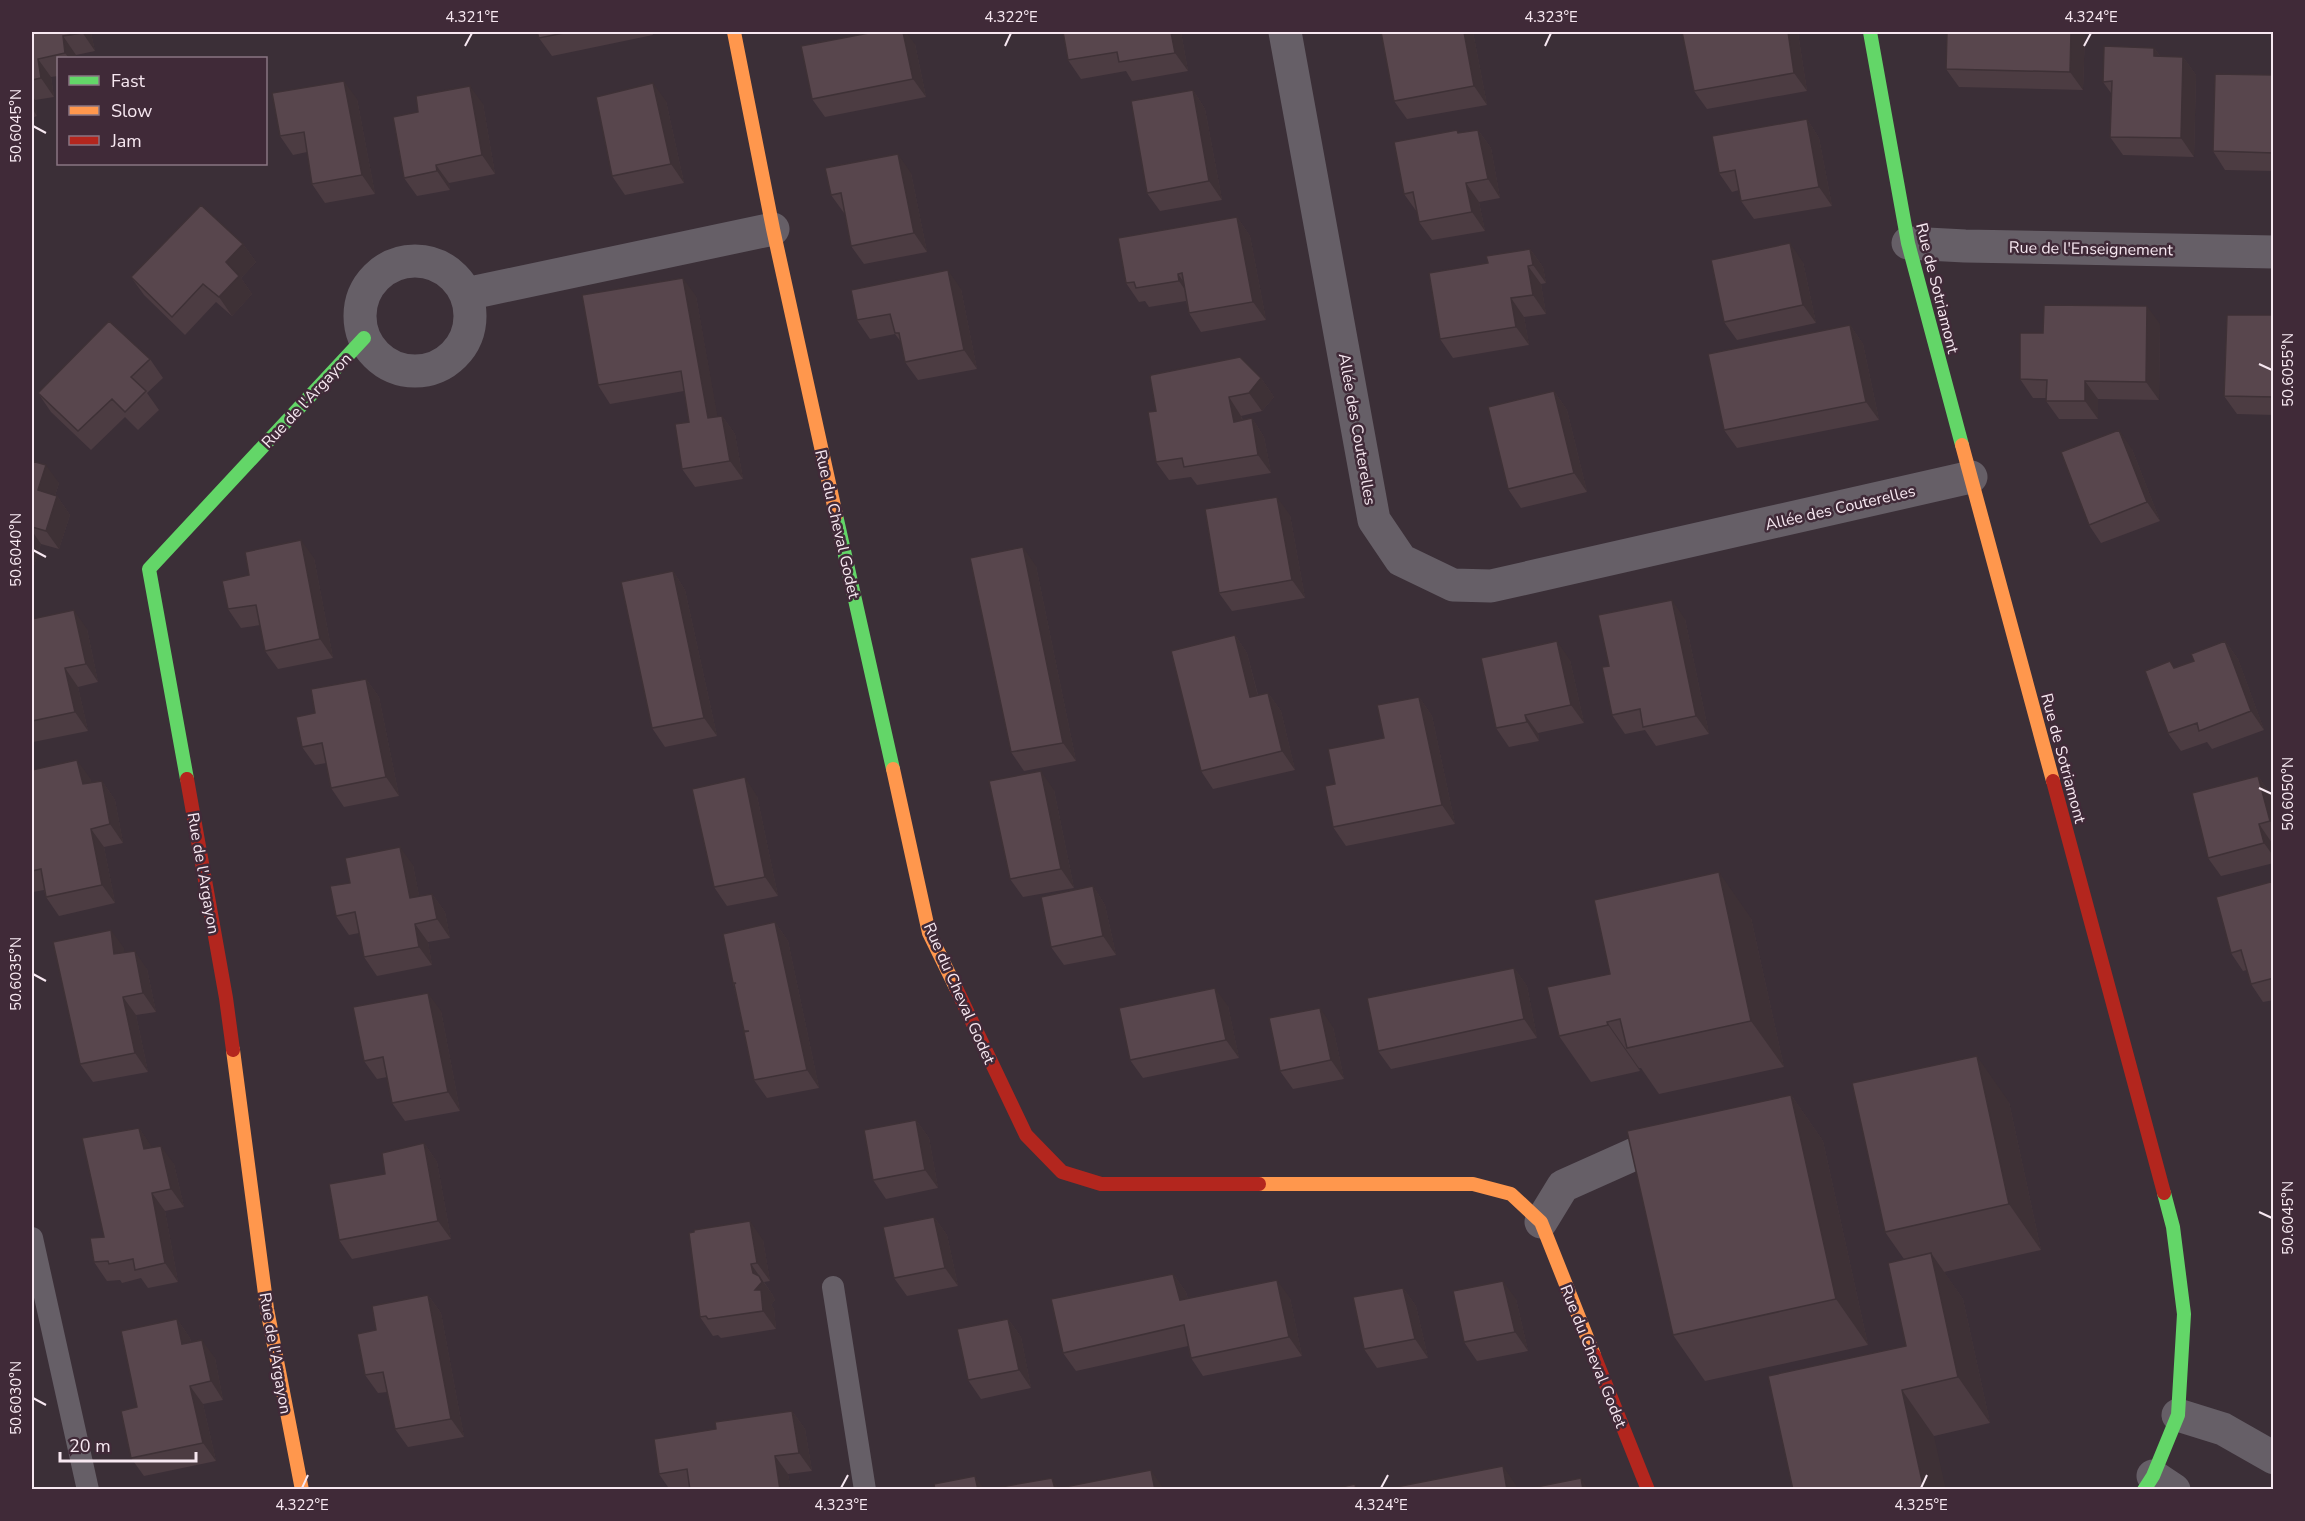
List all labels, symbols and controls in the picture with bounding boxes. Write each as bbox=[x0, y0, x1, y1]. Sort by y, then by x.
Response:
text: 4.321°E bbox=[445, 7, 499, 27]
text: 4.322°E bbox=[984, 7, 1038, 27]
text: 4.323°E bbox=[1524, 7, 1578, 27]
text: 4.324°E bbox=[2064, 7, 2118, 27]
legend bbox=[57, 57, 267, 165]
text: Fast bbox=[111, 69, 146, 93]
text: 50.6045°N bbox=[6, 89, 26, 163]
text: Slow bbox=[111, 99, 152, 123]
text: Jam bbox=[110, 129, 142, 153]
street label: Rue de Sotriamont bbox=[1910, 221, 1964, 356]
street label: Rue de l'Enseignement bbox=[2009, 237, 2174, 261]
text: 50.6055°N bbox=[2278, 333, 2298, 407]
street label: Rue de l'Argayon bbox=[257, 348, 357, 453]
street label: Allée des Couterelles bbox=[1333, 352, 1381, 507]
street label: Rue du Cheval Godet bbox=[809, 448, 865, 601]
street label: Allée des Couterelles bbox=[1763, 480, 1918, 536]
text: 50.6040°N bbox=[6, 513, 26, 587]
street label: Rue de Sotriamont bbox=[2035, 691, 2091, 826]
text: 50.6050°N bbox=[2278, 757, 2298, 831]
street label: Rue de l'Argayon bbox=[181, 811, 225, 936]
street label: Rue du Cheval Godet bbox=[918, 919, 1000, 1068]
text: 50.6035°N bbox=[6, 937, 26, 1011]
text: 50.6045°N bbox=[2278, 1181, 2298, 1255]
street label: Rue du Cheval Godet bbox=[1554, 1282, 1632, 1431]
street label: Rue de l'Argayon bbox=[253, 1291, 297, 1416]
text: 50.6030°N bbox=[6, 1361, 26, 1435]
scale bar bbox=[60, 1425, 196, 1463]
text: 20 m bbox=[69, 1434, 111, 1458]
text: 4.322°E bbox=[275, 1495, 329, 1515]
text: 4.323°E bbox=[814, 1495, 868, 1515]
text: 4.324°E bbox=[1354, 1495, 1408, 1515]
text: 4.325°E bbox=[1894, 1495, 1948, 1515]

